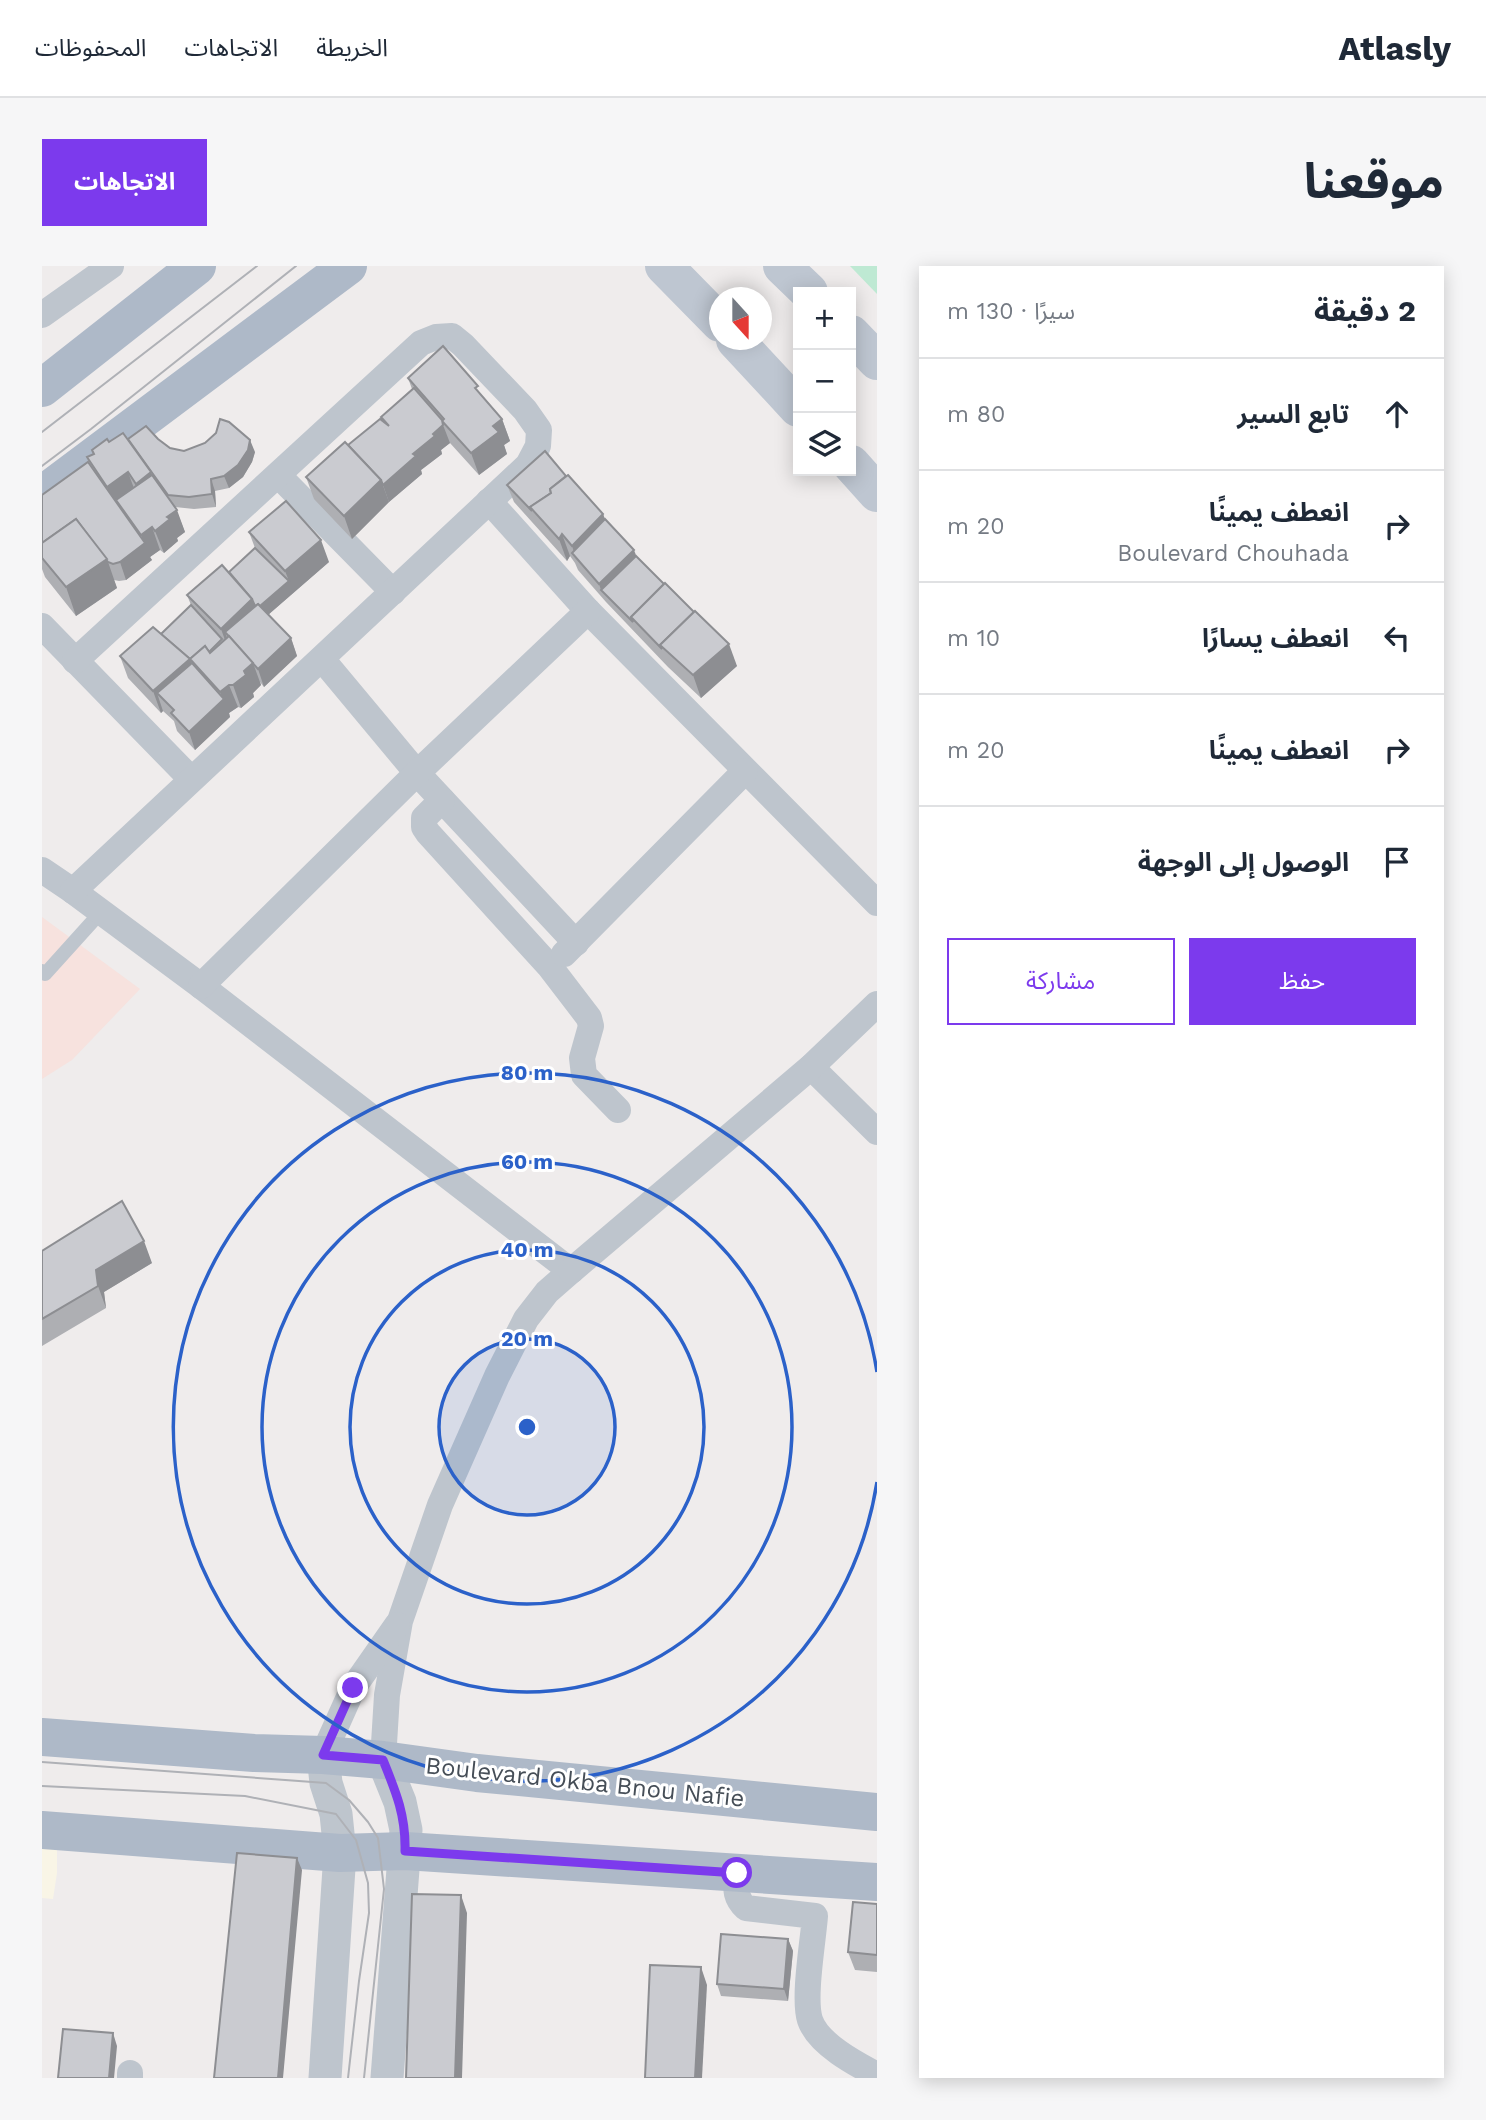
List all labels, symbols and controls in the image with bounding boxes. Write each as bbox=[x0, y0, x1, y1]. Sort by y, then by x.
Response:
text: Atlasly bbox=[1339, 29, 1451, 68]
text: المحفوظات bbox=[35, 34, 146, 62]
text: الاتجاهات bbox=[184, 34, 278, 62]
text: الخريطة bbox=[316, 34, 388, 62]
button: الاتجاهات bbox=[42, 139, 207, 226]
text: موقعنا bbox=[1304, 152, 1444, 210]
north arrow bbox=[709, 287, 772, 350]
map controls bbox=[793, 287, 856, 476]
button: + bbox=[793, 287, 856, 350]
text: 2 دقيقة bbox=[1314, 293, 1416, 328]
text: سيرًا · 130 m bbox=[947, 298, 1075, 325]
button: − bbox=[793, 350, 856, 413]
icon: ahead bbox=[1378, 395, 1416, 433]
text: تابع السير bbox=[1237, 399, 1349, 429]
text: 80 m bbox=[947, 401, 1005, 428]
button: layers bbox=[793, 413, 856, 476]
text: انعطف يمينًا bbox=[1209, 497, 1349, 527]
icon: right bbox=[1378, 507, 1416, 545]
text: 20 m bbox=[947, 513, 1004, 540]
text: Boulevard Chouhada bbox=[1117, 540, 1349, 567]
icon: left bbox=[1378, 619, 1416, 657]
text: انعطف يسارًا bbox=[1202, 623, 1349, 653]
text: 10 m bbox=[947, 625, 1000, 652]
icon: right bbox=[1378, 731, 1416, 769]
text: انعطف يمينًا bbox=[1209, 735, 1349, 765]
text: 20 m bbox=[947, 737, 1004, 764]
icon: arrive bbox=[1378, 843, 1416, 881]
text: الوصول إلى الوجهة bbox=[1138, 847, 1349, 877]
button: مشاركة bbox=[947, 938, 1175, 1025]
button: حفظ bbox=[1189, 938, 1416, 1025]
text: 80 m bbox=[501, 1060, 553, 1085]
text: 60 m bbox=[501, 1149, 553, 1174]
text: 40 m bbox=[501, 1237, 553, 1262]
text: 20 m bbox=[501, 1326, 553, 1351]
centre of rings bbox=[515, 1415, 539, 1439]
route end bbox=[337, 1672, 368, 1703]
street label: Boulevard Okba Bnou Nafie bbox=[424, 1751, 746, 1813]
route start bbox=[721, 1857, 752, 1888]

